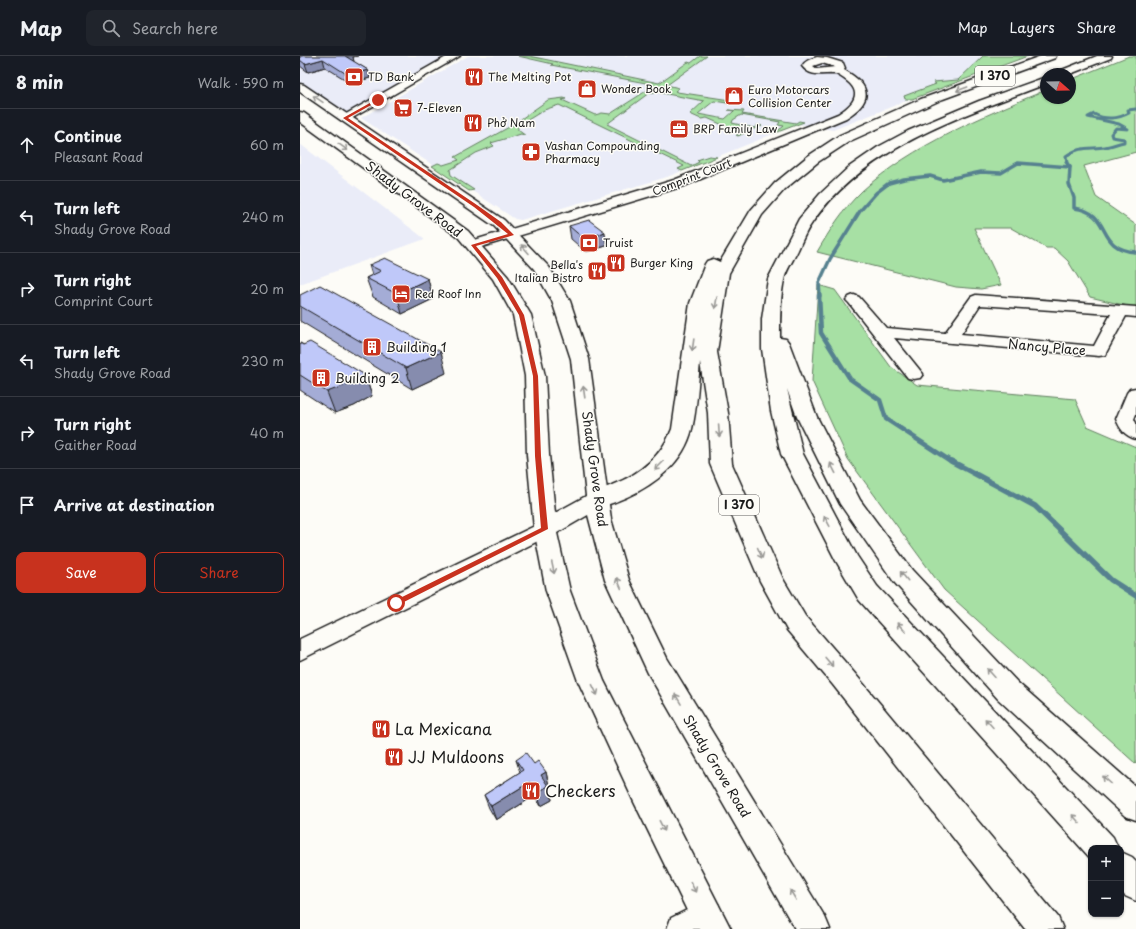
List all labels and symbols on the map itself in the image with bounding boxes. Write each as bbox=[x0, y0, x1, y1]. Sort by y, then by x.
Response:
bank icon: TD Bank bbox=[343, 66, 365, 88]
restaurant icon: The Melting Pot bbox=[463, 66, 485, 88]
road number: I 370 bbox=[975, 66, 1015, 86]
place label: TD Bank bbox=[368, 68, 415, 85]
place label: The Melting Pot bbox=[488, 68, 572, 85]
north arrow bbox=[1040, 68, 1076, 104]
shop icon: Wonder Book bbox=[576, 78, 598, 100]
place label: Wonder Book bbox=[601, 80, 672, 97]
place label: Euro Motorcars Collision Center bbox=[748, 81, 832, 111]
shop icon: Euro Motorcars Collision Center bbox=[723, 85, 745, 107]
one-way arrow bbox=[956, 85, 968, 93]
route end bbox=[369, 91, 387, 109]
one-way arrow bbox=[313, 95, 324, 103]
supermarket icon: 7-Eleven bbox=[392, 97, 414, 119]
place label: 7-Eleven bbox=[417, 99, 462, 116]
restaurant icon: Phở Nam bbox=[462, 112, 484, 134]
place label: Phở Nam bbox=[487, 114, 535, 131]
office icon: BRP Family Law bbox=[668, 118, 690, 140]
place label: BRP Family Law bbox=[693, 120, 778, 137]
place label: Vashan Compounding Pharmacy bbox=[545, 137, 660, 167]
pharmacy icon: Vashan Compounding Pharmacy bbox=[520, 141, 542, 163]
one-way arrow bbox=[338, 143, 349, 151]
street label: Comprint Court bbox=[650, 153, 734, 199]
street label: Shady Grove Road bbox=[362, 156, 467, 241]
bank icon: Truist bbox=[578, 232, 600, 254]
place label: Truist bbox=[603, 234, 634, 251]
one-way arrow bbox=[520, 244, 529, 254]
restaurant icon: Burger King bbox=[605, 252, 627, 274]
place label: Burger King bbox=[630, 254, 693, 271]
place label: Bella's Italian Bistro bbox=[515, 256, 583, 286]
restaurant icon: Bella's Italian Bistro bbox=[586, 260, 608, 282]
hotel icon: Red Roof Inn bbox=[390, 283, 412, 305]
place label: Red Roof Inn bbox=[415, 285, 481, 302]
one-way arrow bbox=[712, 296, 720, 309]
street label: Nancy Place bbox=[1007, 334, 1087, 359]
building icon: Building 1 bbox=[361, 336, 383, 358]
place label: Building 1 bbox=[386, 337, 447, 356]
one-way arrow bbox=[689, 338, 697, 351]
building icon: Building 2 bbox=[310, 367, 332, 389]
place label: Building 2 bbox=[335, 368, 399, 387]
one-way arrow bbox=[580, 386, 588, 399]
street label: Shady Grove Road bbox=[578, 410, 613, 528]
one-way arrow bbox=[716, 424, 723, 437]
one-way arrow bbox=[654, 461, 664, 471]
one-way arrow bbox=[829, 462, 836, 474]
road number: I 370 bbox=[719, 495, 759, 515]
one-way arrow bbox=[823, 516, 830, 528]
one-way arrow bbox=[757, 547, 764, 559]
one-way arrow bbox=[549, 561, 557, 574]
one-way arrow bbox=[899, 571, 908, 582]
one-way arrow bbox=[615, 578, 622, 590]
route start bbox=[387, 594, 405, 612]
one-way arrow bbox=[896, 622, 906, 632]
one-way arrow bbox=[825, 657, 834, 667]
one-way arrow bbox=[986, 668, 996, 678]
one-way arrow bbox=[592, 684, 599, 696]
one-way arrow bbox=[673, 693, 681, 705]
street label: Shady Grove Road bbox=[679, 711, 756, 821]
place label: La Mexicana bbox=[395, 716, 492, 740]
restaurant icon: La Mexicana bbox=[370, 718, 392, 740]
one-way arrow bbox=[984, 718, 993, 728]
place label: JJ Muldoons bbox=[408, 744, 504, 768]
restaurant icon: JJ Muldoons bbox=[383, 746, 405, 768]
one-way arrow bbox=[1102, 775, 1112, 784]
place label: Checkers bbox=[545, 778, 616, 802]
restaurant icon: Checkers bbox=[520, 780, 542, 802]
one-way arrow bbox=[1072, 814, 1081, 824]
one-way arrow bbox=[658, 820, 666, 832]
one-way arrow bbox=[690, 881, 697, 893]
one-way arrow bbox=[789, 889, 797, 901]

